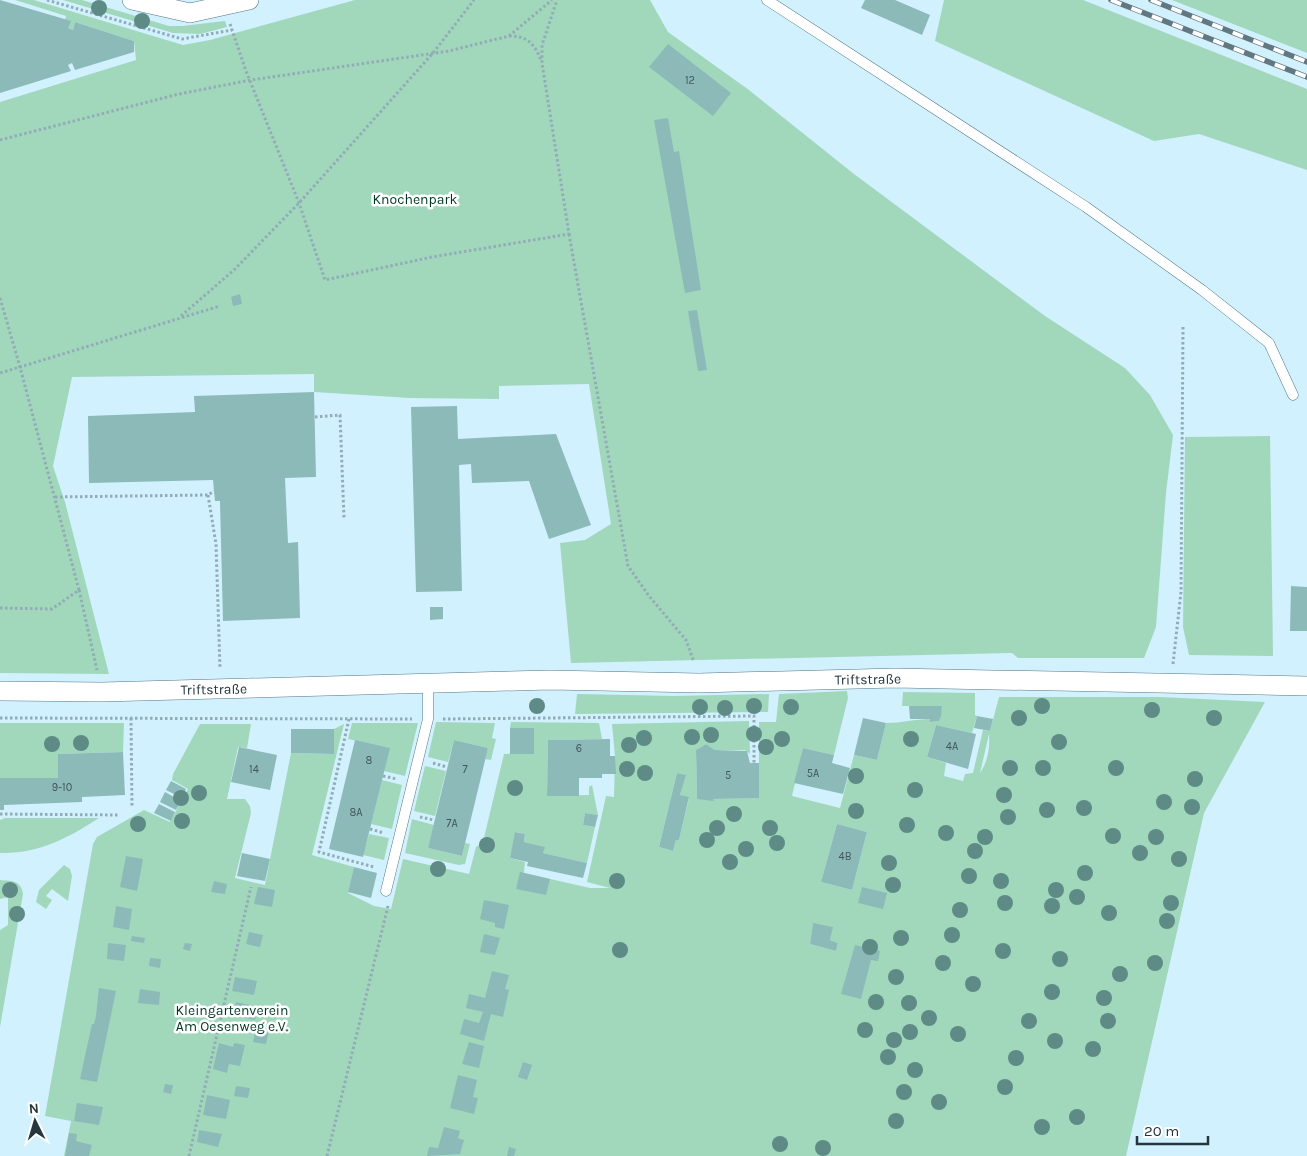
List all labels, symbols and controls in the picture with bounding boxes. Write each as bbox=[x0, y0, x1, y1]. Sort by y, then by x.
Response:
house number: 12 bbox=[685, 74, 695, 87]
park label: Knochenpark bbox=[373, 191, 457, 208]
street label: Triftstraße bbox=[835, 670, 901, 689]
street label: Triftstraße bbox=[181, 680, 247, 699]
house number: 4A bbox=[946, 740, 959, 753]
house number: 6 bbox=[576, 742, 582, 755]
house number: 8 bbox=[366, 754, 373, 767]
house number: 14 bbox=[249, 763, 259, 776]
house number: 7 bbox=[462, 763, 468, 776]
house number: 5A bbox=[807, 767, 820, 780]
house number: 5 bbox=[725, 769, 731, 782]
house number: 9-10 bbox=[52, 781, 72, 794]
house number: 8A bbox=[349, 806, 363, 819]
house number: 7A bbox=[446, 817, 458, 830]
house number: 4B bbox=[839, 850, 852, 863]
park label: Kleingartenverein Am Oesenweg e.V. bbox=[176, 1002, 289, 1035]
north arrow bbox=[10, 1096, 60, 1146]
text: N bbox=[28, 1100, 40, 1117]
scale bar bbox=[1137, 1114, 1208, 1146]
text: 20 m bbox=[1144, 1122, 1179, 1140]

